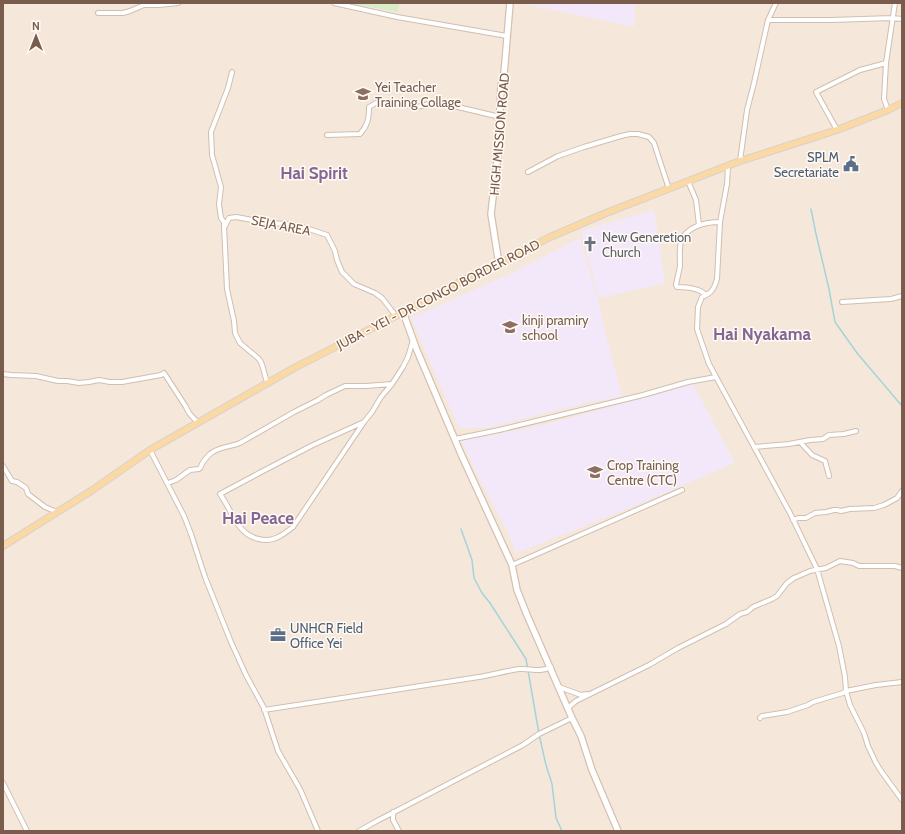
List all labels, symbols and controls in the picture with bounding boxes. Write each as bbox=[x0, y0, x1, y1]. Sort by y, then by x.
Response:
north arrow bbox=[16, 16, 56, 56]
text: N bbox=[32, 19, 40, 33]
street label: HIGH MISSION ROAD bbox=[486, 72, 512, 196]
place label: Yei Teacher Training Collage bbox=[374, 79, 461, 110]
school or university icon: Yei Teacher Training Collage bbox=[354, 85, 372, 103]
place label: SPLM Secretariate bbox=[774, 149, 839, 180]
public building icon: SPLM Secretariate bbox=[842, 155, 860, 173]
district label: Hai Spirit bbox=[280, 163, 348, 183]
street label: SEJA AREA bbox=[250, 211, 312, 239]
place label: New Generetion Church bbox=[602, 229, 691, 260]
church icon: New Generetion Church bbox=[581, 235, 599, 253]
street label: JUBA - YEI - DR CONGO BORDER ROAD bbox=[333, 236, 542, 353]
place label: kinji pramiry school bbox=[522, 312, 589, 343]
school or university icon: kinji pramiry school bbox=[501, 318, 519, 336]
district label: Hai Nyakama bbox=[713, 324, 811, 344]
place label: Crop Training Centre (CTC) bbox=[607, 457, 679, 488]
school or university icon: Crop Training Centre (CTC) bbox=[586, 463, 604, 481]
district label: Hai Peace bbox=[222, 508, 294, 528]
place label: UNHCR Field Office Yei bbox=[290, 620, 363, 651]
office icon: UNHCR Field Office Yei bbox=[269, 626, 287, 644]

